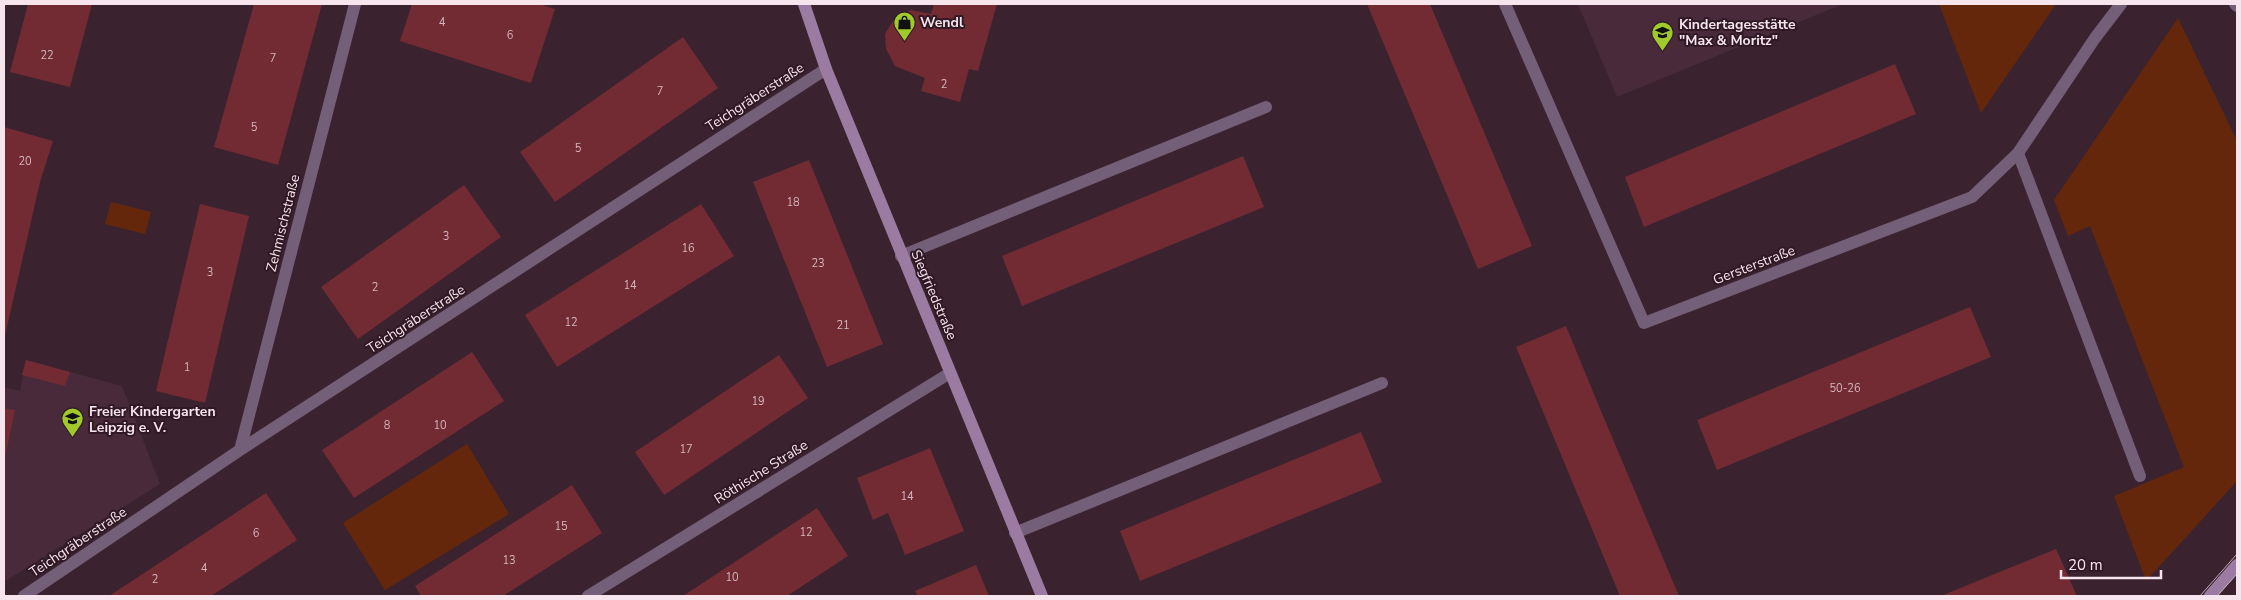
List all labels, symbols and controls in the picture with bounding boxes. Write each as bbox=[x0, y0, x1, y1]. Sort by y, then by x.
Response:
shop icon: Wendl bbox=[892, 10, 916, 41]
place label: Wendl bbox=[920, 13, 964, 32]
house number: 4 bbox=[439, 15, 446, 30]
place label: Kindertagesstätte "Max & Moritz" bbox=[1679, 15, 1796, 50]
school or university icon: Kindertagesstätte "Max & Moritz" bbox=[1651, 20, 1675, 51]
house number: 6 bbox=[507, 28, 514, 43]
house number: 22 bbox=[40, 48, 54, 63]
house number: 7 bbox=[270, 51, 276, 66]
street label: Teichgräberstraße bbox=[702, 58, 808, 136]
house number: 2 bbox=[941, 77, 947, 92]
house number: 7 bbox=[657, 84, 663, 99]
house number: 5 bbox=[251, 120, 258, 135]
house number: 5 bbox=[575, 141, 582, 156]
house number: 20 bbox=[18, 154, 32, 169]
street label: Zehmischstraße bbox=[262, 172, 304, 274]
house number: 18 bbox=[786, 195, 800, 210]
house number: 3 bbox=[443, 229, 449, 244]
house number: 16 bbox=[681, 241, 695, 256]
street label: Gersterstraße bbox=[1710, 241, 1798, 289]
street label: Siegfriedstraße bbox=[906, 247, 962, 343]
house number: 23 bbox=[811, 256, 825, 271]
house number: 3 bbox=[207, 265, 213, 280]
house number: 14 bbox=[623, 278, 637, 293]
street label: Teichgräberstraße bbox=[363, 280, 469, 358]
house number: 2 bbox=[372, 280, 378, 295]
house number: 12 bbox=[564, 315, 578, 330]
house number: 21 bbox=[836, 318, 850, 333]
house number: 1 bbox=[184, 360, 190, 375]
house number: 50-26 bbox=[1829, 381, 1861, 396]
house number: 19 bbox=[751, 394, 765, 409]
place label: Freier Kindergarten Leipzig e. V. bbox=[89, 402, 216, 437]
school or university icon: Freier Kindergarten Leipzig e. V. bbox=[61, 407, 85, 438]
house number: 8 bbox=[384, 418, 391, 433]
house number: 10 bbox=[433, 418, 447, 433]
street label: Röthische Straße bbox=[711, 436, 811, 508]
house number: 17 bbox=[679, 442, 693, 457]
house number: 14 bbox=[900, 489, 914, 504]
street label: Teichgräberstraße bbox=[26, 502, 130, 582]
house number: 15 bbox=[554, 519, 568, 534]
house number: 12 bbox=[799, 525, 813, 540]
house number: 6 bbox=[253, 526, 260, 541]
scale bar bbox=[2061, 548, 2161, 580]
house number: 13 bbox=[502, 553, 516, 568]
text: 20 m bbox=[2068, 555, 2103, 575]
house number: 4 bbox=[201, 561, 208, 576]
house number: 10 bbox=[725, 570, 739, 585]
house number: 2 bbox=[152, 572, 158, 587]

